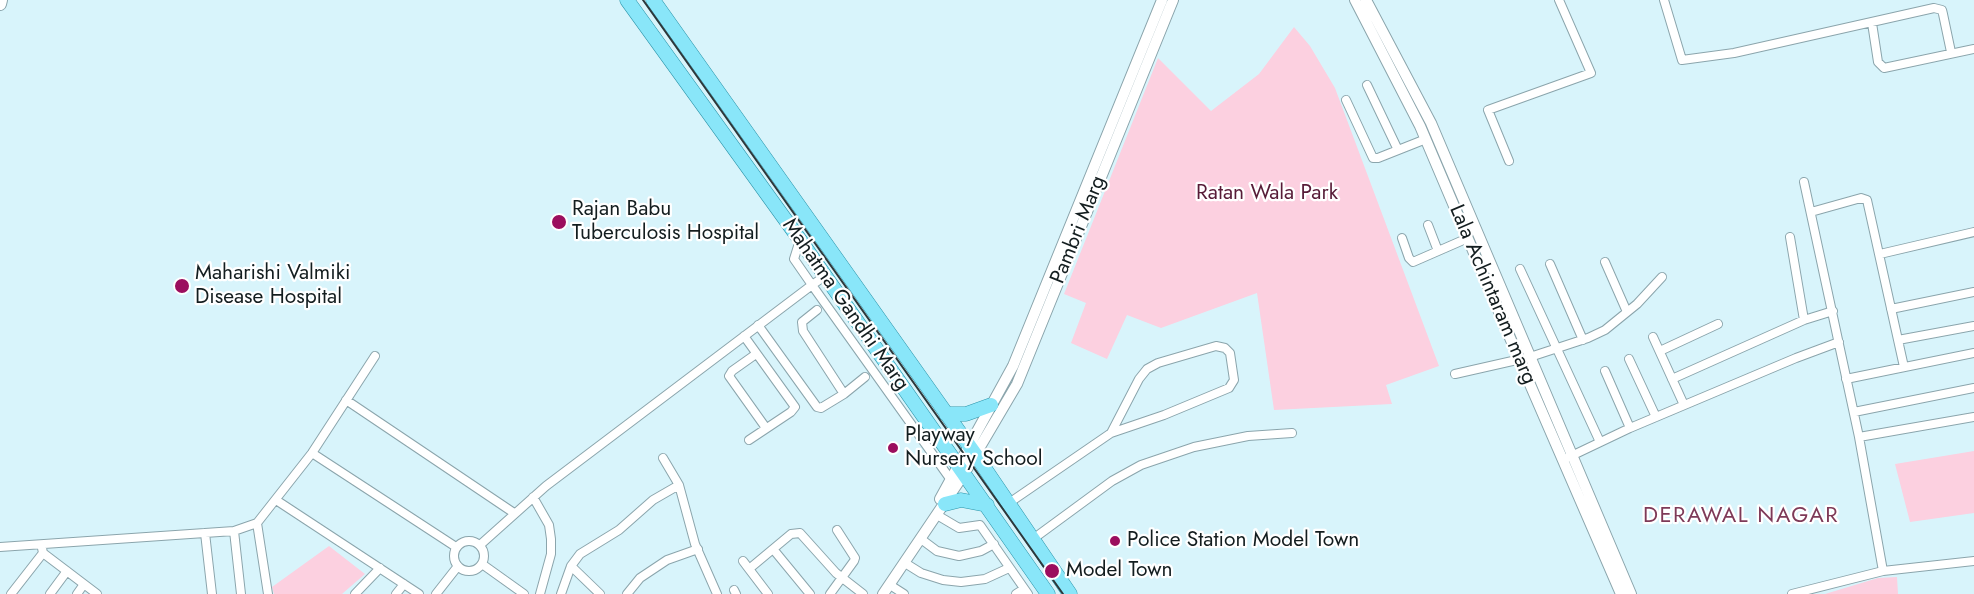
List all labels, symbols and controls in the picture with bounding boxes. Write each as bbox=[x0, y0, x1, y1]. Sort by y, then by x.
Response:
street label: Pambri Marg bbox=[1046, 172, 1112, 288]
park label: Ratan Wala Park bbox=[1196, 181, 1338, 207]
place label: Rajan Babu Tuberculosis Hospital bbox=[572, 197, 759, 247]
street label: Lala Achintaram marg bbox=[1443, 201, 1541, 389]
marker: Rajan Babu Tuberculosis Hospital bbox=[550, 213, 568, 231]
street label: Mahatma Gandhi Marg bbox=[776, 214, 914, 396]
place label: Maharishi Valmiki Disease Hospital bbox=[195, 261, 350, 311]
marker: Maharishi Valmiki Disease Hospital bbox=[173, 277, 191, 295]
place label: Playway Nursery School bbox=[905, 423, 1042, 473]
marker: Playway Nursery School bbox=[886, 441, 900, 455]
district label: DERAWAL NAGAR bbox=[1643, 504, 1839, 530]
place label: Police Station Model Town bbox=[1127, 528, 1359, 554]
marker: Police Station Model Town bbox=[1108, 534, 1122, 548]
place label: Model Town bbox=[1066, 558, 1173, 584]
marker: Model Town bbox=[1043, 562, 1061, 580]

